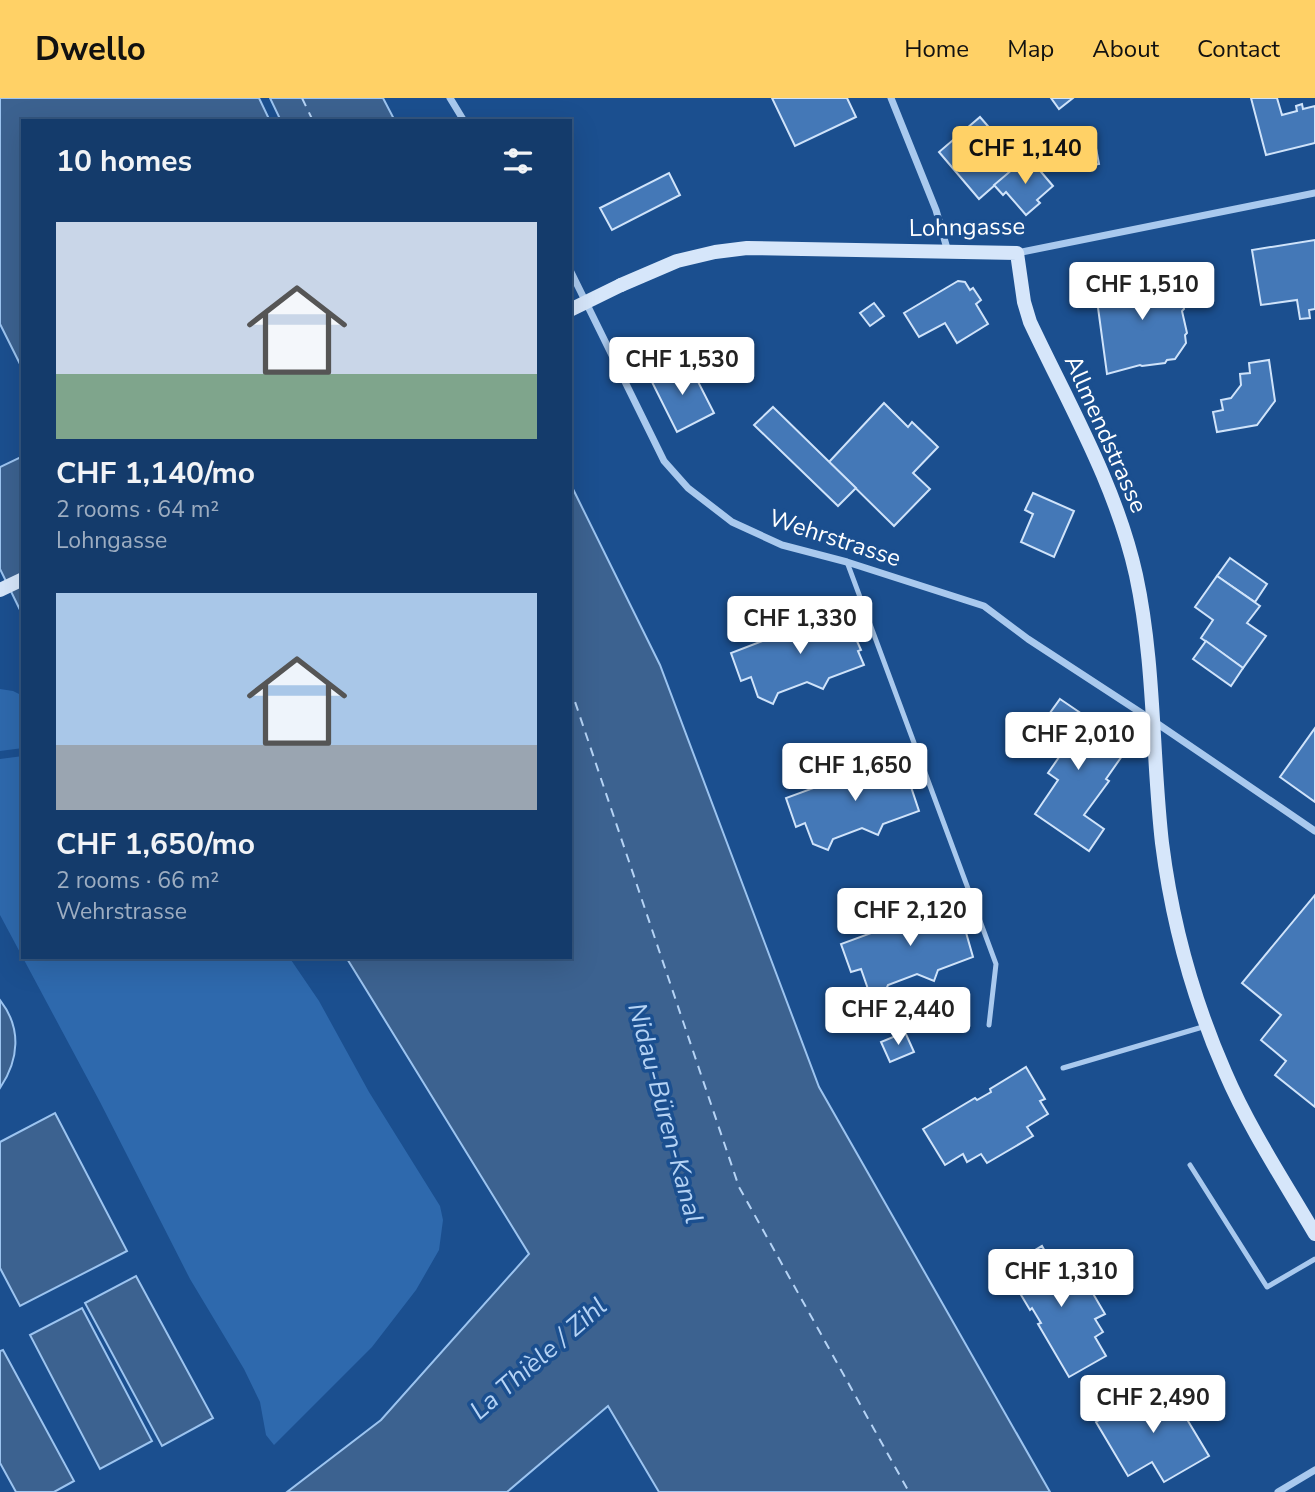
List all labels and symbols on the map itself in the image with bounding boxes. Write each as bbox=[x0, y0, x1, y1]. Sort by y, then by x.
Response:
pin: CHF 1,140 bbox=[945, 126, 1105, 186]
street label: Lohngasse bbox=[909, 210, 1025, 244]
pin: CHF 1,510 bbox=[1062, 262, 1222, 322]
pin: CHF 1,530 bbox=[602, 338, 762, 397]
street label: Allmendstrasse bbox=[1057, 350, 1155, 518]
street label: Wehrstrasse bbox=[765, 502, 905, 574]
pin: CHF 1,330 bbox=[720, 596, 880, 656]
pin: CHF 2,010 bbox=[998, 712, 1158, 772]
pin: CHF 1,650 bbox=[775, 744, 935, 803]
pin: CHF 2,120 bbox=[830, 888, 990, 948]
pin: CHF 2,440 bbox=[818, 988, 978, 1047]
water label: Nidau-Büren-Kanal bbox=[619, 999, 712, 1227]
pin: CHF 1,310 bbox=[981, 1250, 1141, 1309]
water label: La Thièle / Zihl bbox=[462, 1289, 614, 1428]
pin: CHF 2,490 bbox=[1073, 1376, 1233, 1435]

